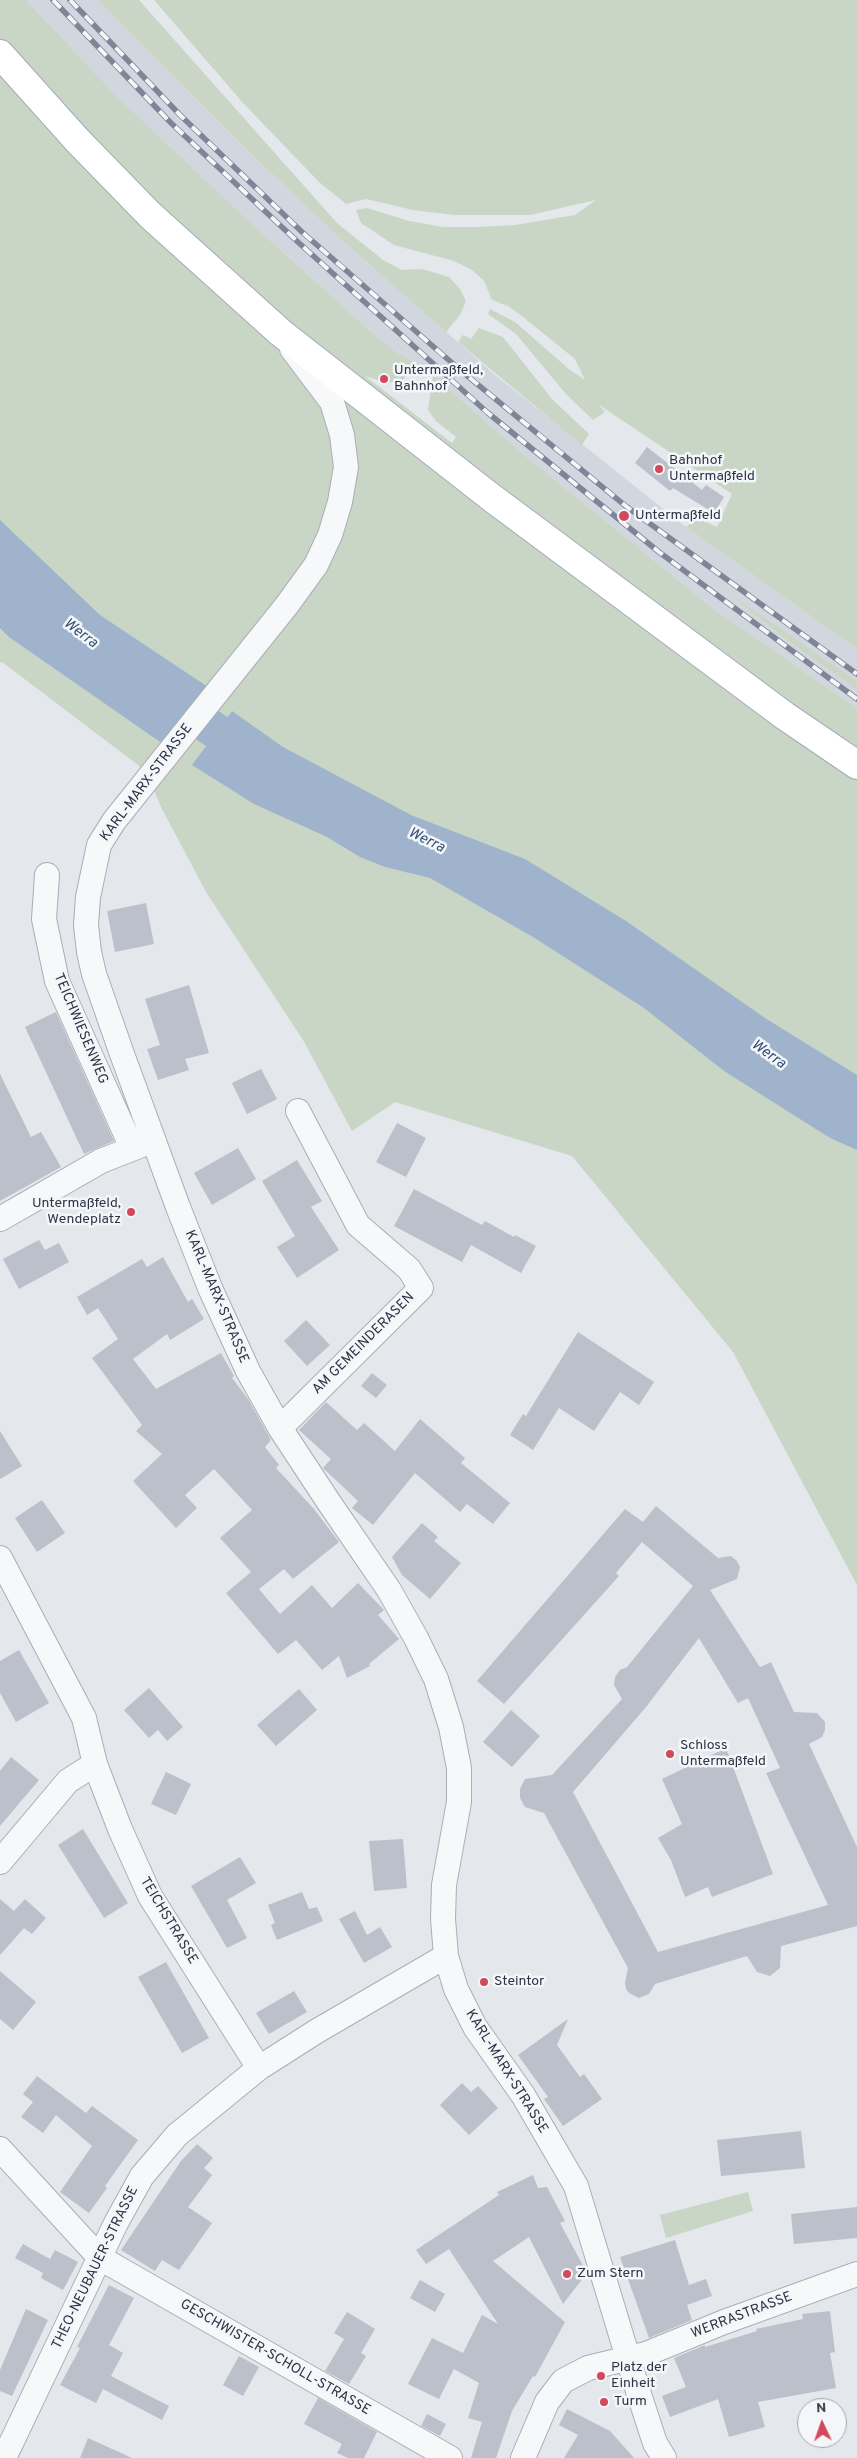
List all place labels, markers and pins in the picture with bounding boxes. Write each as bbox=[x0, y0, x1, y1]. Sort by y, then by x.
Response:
place label: Untermaßfeld, Bahnhof bbox=[394, 363, 483, 396]
marker: Untermaßfeld, Bahnhof bbox=[378, 373, 390, 385]
place label: Bahnhof Untermaßfeld bbox=[669, 453, 755, 486]
marker: Bahnhof Untermaßfeld bbox=[653, 463, 665, 475]
place label: Untermaßfeld bbox=[635, 508, 721, 524]
marker: Untermaßfeld bbox=[617, 509, 631, 523]
place label: Untermaßfeld, Wendeplatz bbox=[32, 1196, 121, 1228]
marker: Untermaßfeld, Wendeplatz bbox=[125, 1206, 137, 1218]
place label: Schloss Untermaßfeld bbox=[680, 1738, 766, 1770]
marker: Schloss Untermaßfeld bbox=[664, 1748, 676, 1760]
place label: Steintor bbox=[494, 1974, 544, 1990]
marker: Steintor bbox=[478, 1976, 490, 1988]
place label: Zum Stern bbox=[577, 2266, 643, 2282]
marker: Zum Stern bbox=[561, 2268, 573, 2280]
place label: Platz der Einheit bbox=[611, 2360, 667, 2392]
marker: Platz der Einheit bbox=[595, 2370, 607, 2382]
place label: Turm bbox=[614, 2394, 647, 2410]
marker: Turm bbox=[598, 2396, 610, 2408]

